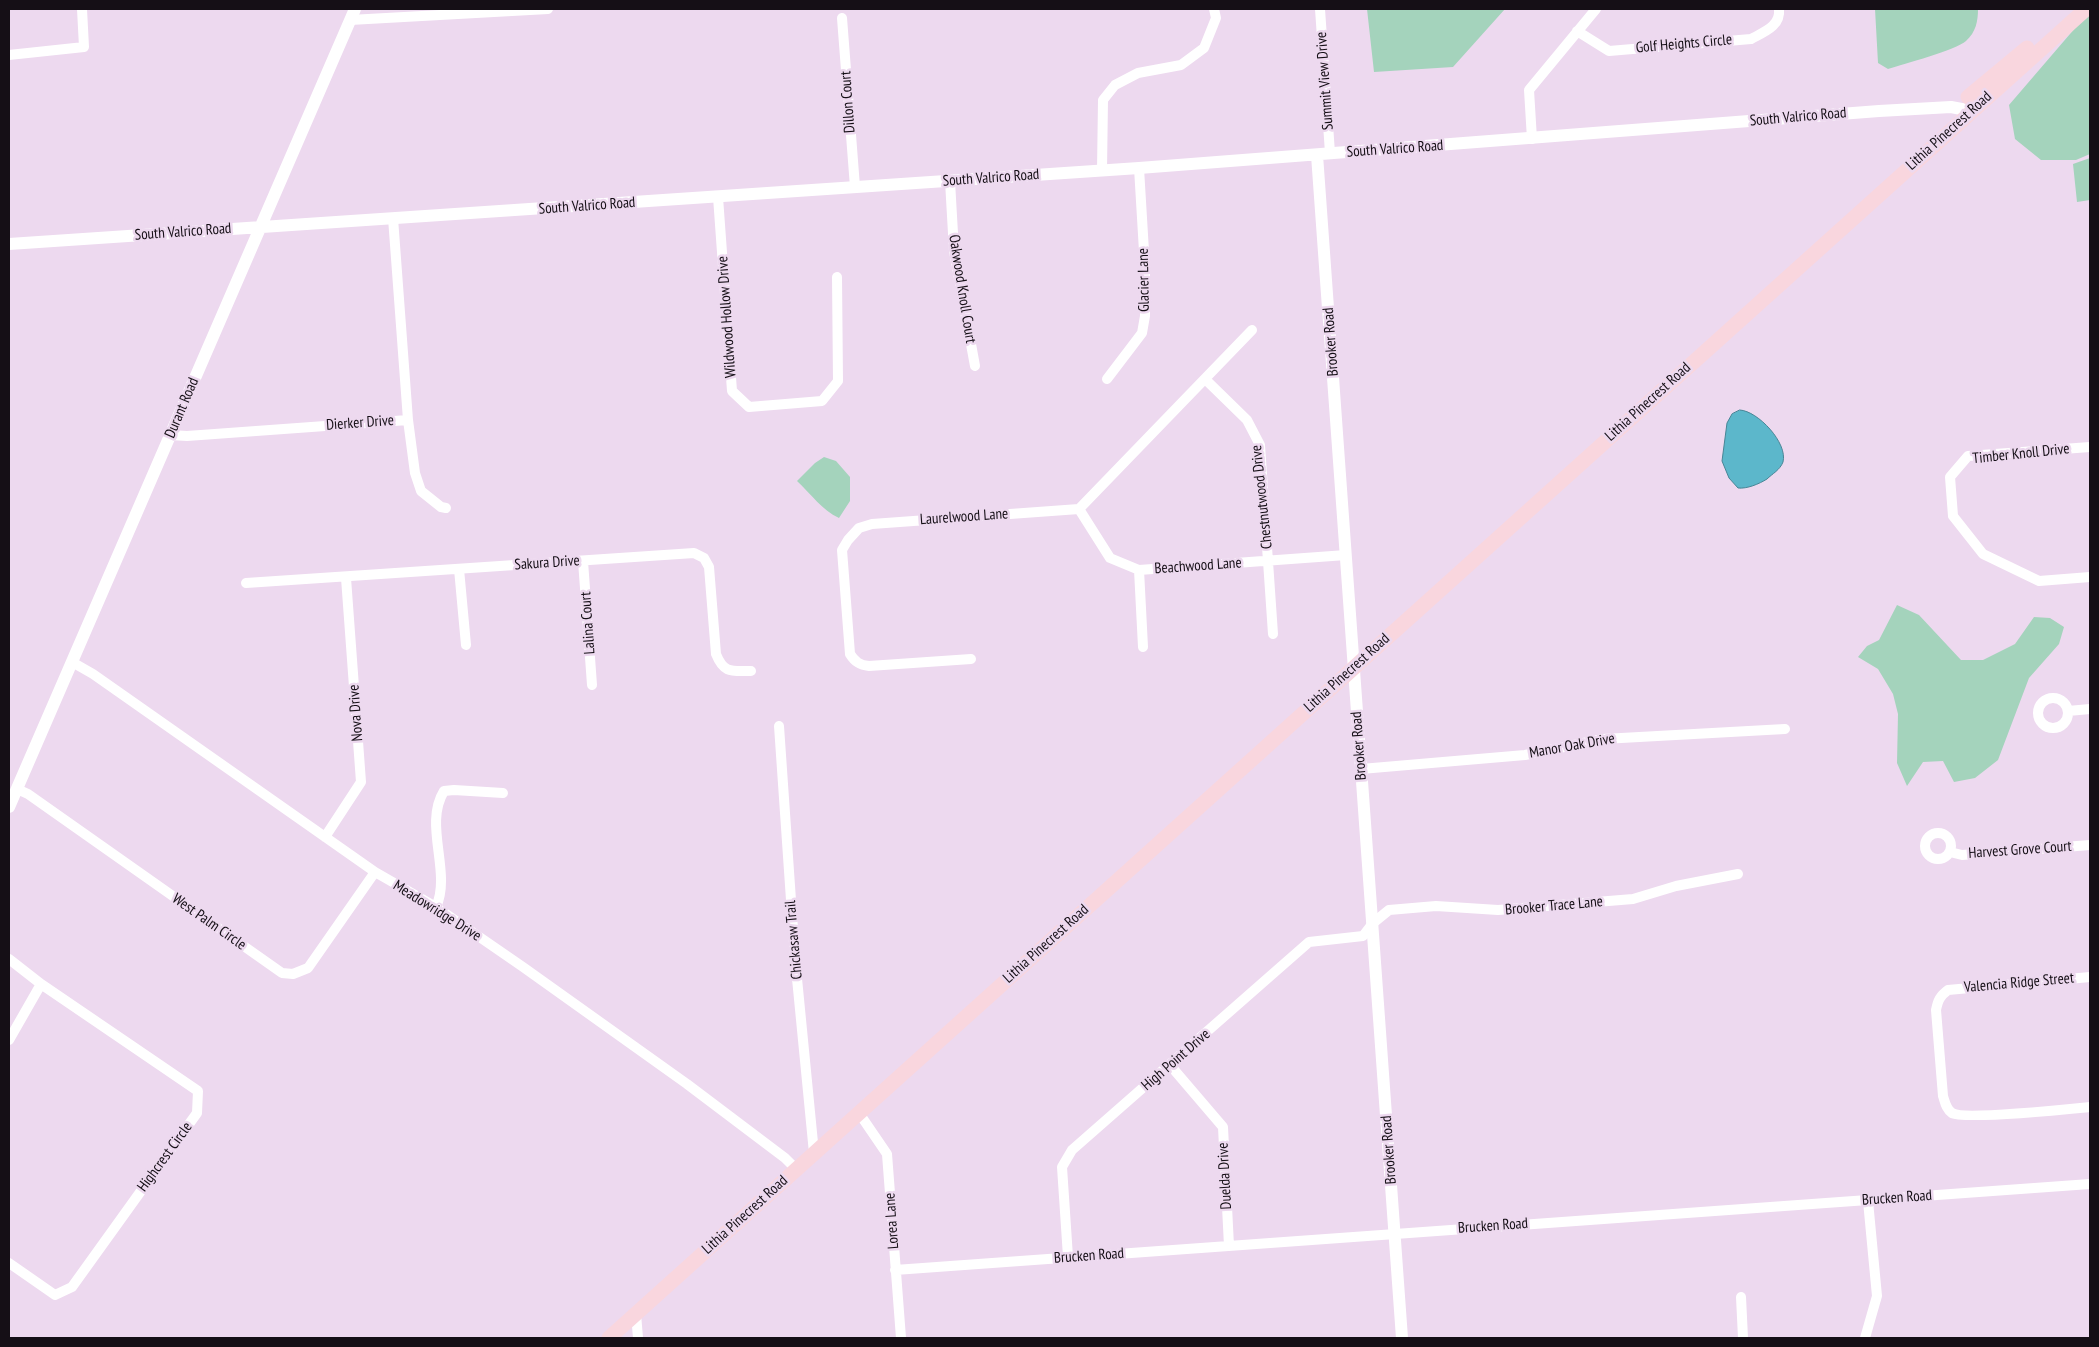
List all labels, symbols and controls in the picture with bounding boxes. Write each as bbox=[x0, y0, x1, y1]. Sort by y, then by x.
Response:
street label: Summit View Drive bbox=[1313, 31, 1337, 131]
street label: Golf Heights Circle bbox=[1635, 31, 1733, 57]
street label: Dillon Court bbox=[837, 70, 859, 134]
street label: Lithia Pinecrest Road bbox=[1903, 88, 1995, 174]
street label: South Valrico Road bbox=[1749, 104, 1847, 130]
street label: South Valrico Road bbox=[1346, 137, 1444, 161]
street label: South Valrico Road bbox=[942, 166, 1040, 190]
street label: South Valrico Road bbox=[538, 194, 636, 218]
street label: South Valrico Road bbox=[134, 220, 232, 244]
street label: Oakwood Knoll Court bbox=[945, 233, 979, 345]
street label: Glacier Lane bbox=[1134, 248, 1154, 312]
street label: Wildwood Hollow Drive bbox=[714, 256, 740, 378]
street label: Brooker Road bbox=[1320, 307, 1342, 377]
street label: Lithia Pinecrest Road bbox=[1602, 359, 1694, 445]
street label: Durant Road bbox=[161, 375, 203, 441]
street label: Dierker Drive bbox=[326, 412, 394, 434]
street label: Timber Knoll Drive bbox=[1972, 440, 2070, 468]
street label: Chestnutwood Drive bbox=[1248, 444, 1276, 550]
street label: Laurelwood Lane bbox=[919, 505, 1009, 529]
street label: Sakura Drive bbox=[514, 552, 580, 574]
street label: Beachwood Lane bbox=[1154, 554, 1242, 578]
street label: Lalina Court bbox=[577, 591, 599, 655]
street label: Lithia Pinecrest Road bbox=[1301, 630, 1393, 716]
street label: Nova Drive bbox=[345, 684, 367, 742]
street label: Brooker Road bbox=[1348, 711, 1370, 781]
street label: Manor Oak Drive bbox=[1528, 730, 1616, 762]
street label: Harvest Grove Court bbox=[1968, 837, 2072, 863]
street label: Meadowridge Drive bbox=[390, 877, 484, 945]
street label: West Palm Circle bbox=[169, 890, 249, 954]
street label: Brooker Trace Lane bbox=[1504, 893, 1604, 919]
street label: Chickasaw Trail bbox=[782, 900, 806, 980]
street label: Lithia Pinecrest Road bbox=[1000, 901, 1092, 987]
street label: Valencia Ridge Street bbox=[1963, 969, 2075, 997]
street label: High Point Drive bbox=[1138, 1025, 1214, 1095]
street label: Brooker Road bbox=[1378, 1115, 1400, 1185]
street label: Highcrest Circle bbox=[134, 1119, 196, 1195]
street label: Duelda Drive bbox=[1214, 1142, 1236, 1210]
street label: Lithia Pinecrest Road bbox=[699, 1172, 791, 1258]
street label: Brucken Road bbox=[1861, 1187, 1933, 1209]
street label: Lorea Lane bbox=[881, 1192, 903, 1250]
street label: Brucken Road bbox=[1457, 1215, 1529, 1237]
street label: Brucken Road bbox=[1053, 1245, 1125, 1267]

